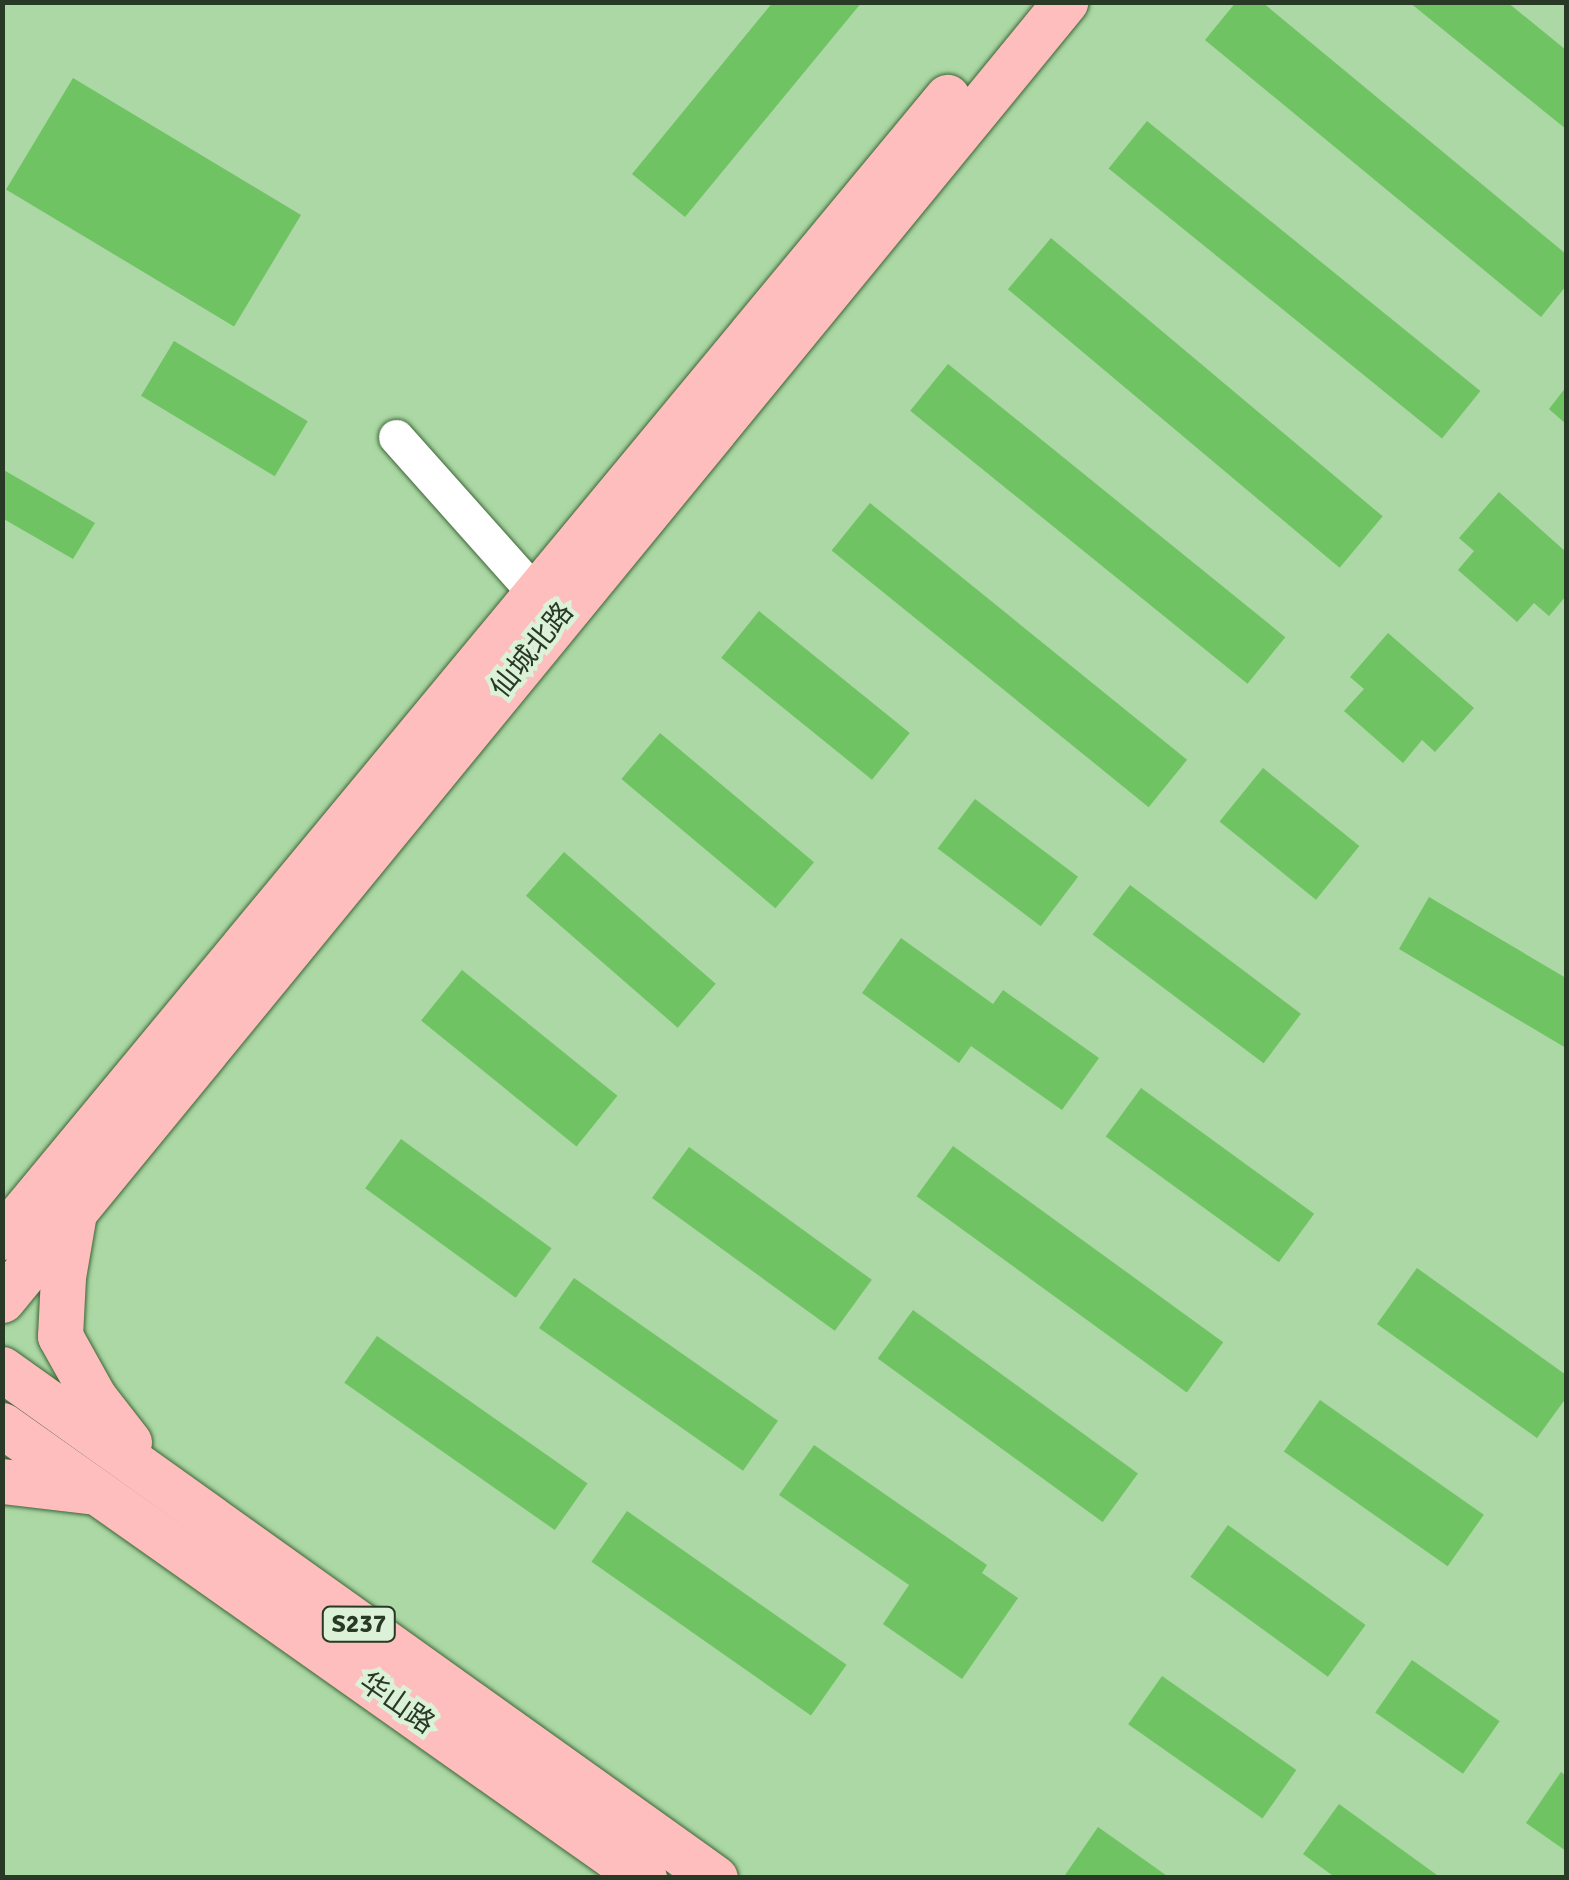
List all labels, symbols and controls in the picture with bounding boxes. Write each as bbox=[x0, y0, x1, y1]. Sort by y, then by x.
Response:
street label: 仙城北路 bbox=[484, 596, 580, 704]
road number: S237 bbox=[322, 1604, 396, 1644]
street label: 华山路 bbox=[353, 1665, 441, 1741]

